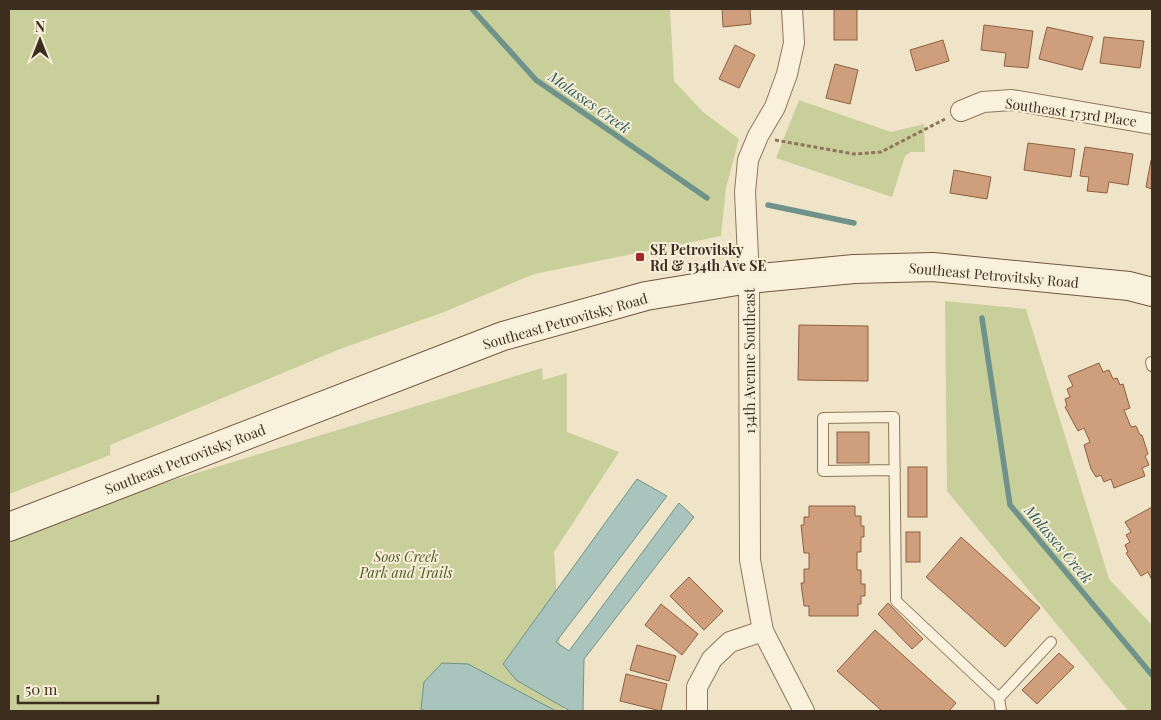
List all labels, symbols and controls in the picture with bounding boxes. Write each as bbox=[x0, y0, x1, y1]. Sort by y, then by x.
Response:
north arrow bbox=[15, 15, 65, 65]
text: N bbox=[35, 17, 45, 36]
water label: Molasses Creek bbox=[544, 66, 635, 138]
street label: Southeast 173rd Place bbox=[1004, 93, 1138, 131]
place label: SE Petrovitsky Rd & 134th Ave SE bbox=[650, 240, 767, 275]
marker: SE Petrovitsky Rd & 134th Ave SE bbox=[634, 251, 646, 263]
street label: Southeast Petrovitsky Road bbox=[908, 258, 1080, 292]
street label: 134th Avenue Southeast bbox=[740, 287, 759, 434]
street label: Southeast Petrovitsky Road bbox=[480, 288, 650, 354]
street label: Southeast Petrovitsky Road bbox=[102, 420, 268, 498]
water label: Molasses Creek bbox=[1020, 500, 1098, 587]
park label: Soos Creek Park and Trails bbox=[358, 547, 453, 582]
scale bar bbox=[18, 672, 158, 704]
text: 50 m bbox=[25, 679, 58, 699]

